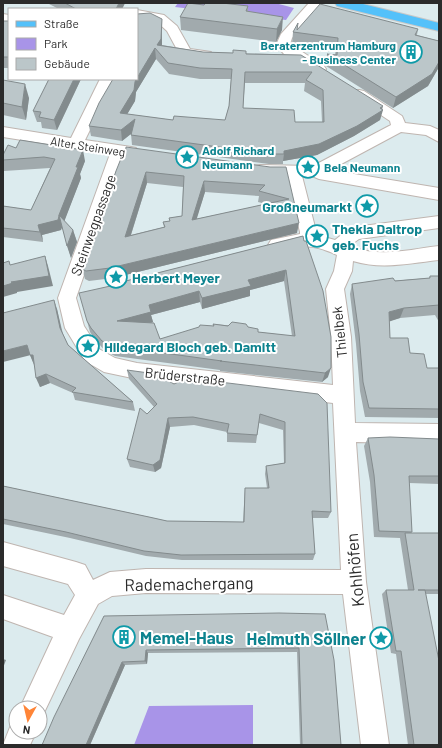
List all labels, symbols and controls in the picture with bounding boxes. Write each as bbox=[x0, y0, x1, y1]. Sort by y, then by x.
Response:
legend bbox=[8, 8, 138, 80]
text: Straße bbox=[44, 16, 79, 30]
text: Park bbox=[44, 36, 68, 50]
place label: Beraterzentrum Hamburg - Business Center bbox=[261, 38, 396, 66]
building icon: Beraterzentrum Hamburg - Business Center bbox=[398, 39, 424, 65]
text: Gebäude bbox=[44, 56, 90, 70]
street label: Alter Steinweg bbox=[50, 133, 126, 159]
place label: Adolf Richard Neumann bbox=[202, 143, 275, 171]
place icon: Adolf Richard Neumann bbox=[174, 144, 200, 170]
place icon: Bela Neumann bbox=[295, 154, 321, 180]
place label: Bela Neumann bbox=[324, 160, 400, 174]
street label: Steinwegpassage bbox=[67, 172, 119, 278]
place icon: Großneumarkt bbox=[354, 193, 380, 219]
place label: Großneumarkt bbox=[262, 198, 352, 215]
place label: Thekla Daltrop geb. Fuchs bbox=[332, 220, 422, 253]
place icon: Thekla Daltrop geb. Fuchs bbox=[304, 223, 330, 249]
place icon: Herbert Meyer bbox=[103, 264, 129, 290]
place label: Herbert Meyer bbox=[132, 269, 220, 286]
street label: Thielbek bbox=[328, 305, 350, 359]
place icon: Hildegard Bloch geb. Damitt bbox=[75, 333, 101, 359]
place label: Hildegard Bloch geb. Damitt bbox=[104, 338, 276, 355]
street label: Brüderstraße bbox=[144, 363, 226, 389]
street label: Kohlhöfen bbox=[341, 532, 367, 608]
street label: Rademachergang bbox=[124, 572, 254, 594]
building icon: Memel-Haus bbox=[111, 624, 137, 650]
place icon: Helmuth Söllner bbox=[368, 625, 394, 651]
place label: Memel-Haus bbox=[140, 627, 234, 647]
place label: Helmuth Söllner bbox=[246, 628, 366, 648]
north arrow bbox=[8, 700, 48, 740]
text: N bbox=[22, 723, 31, 737]

